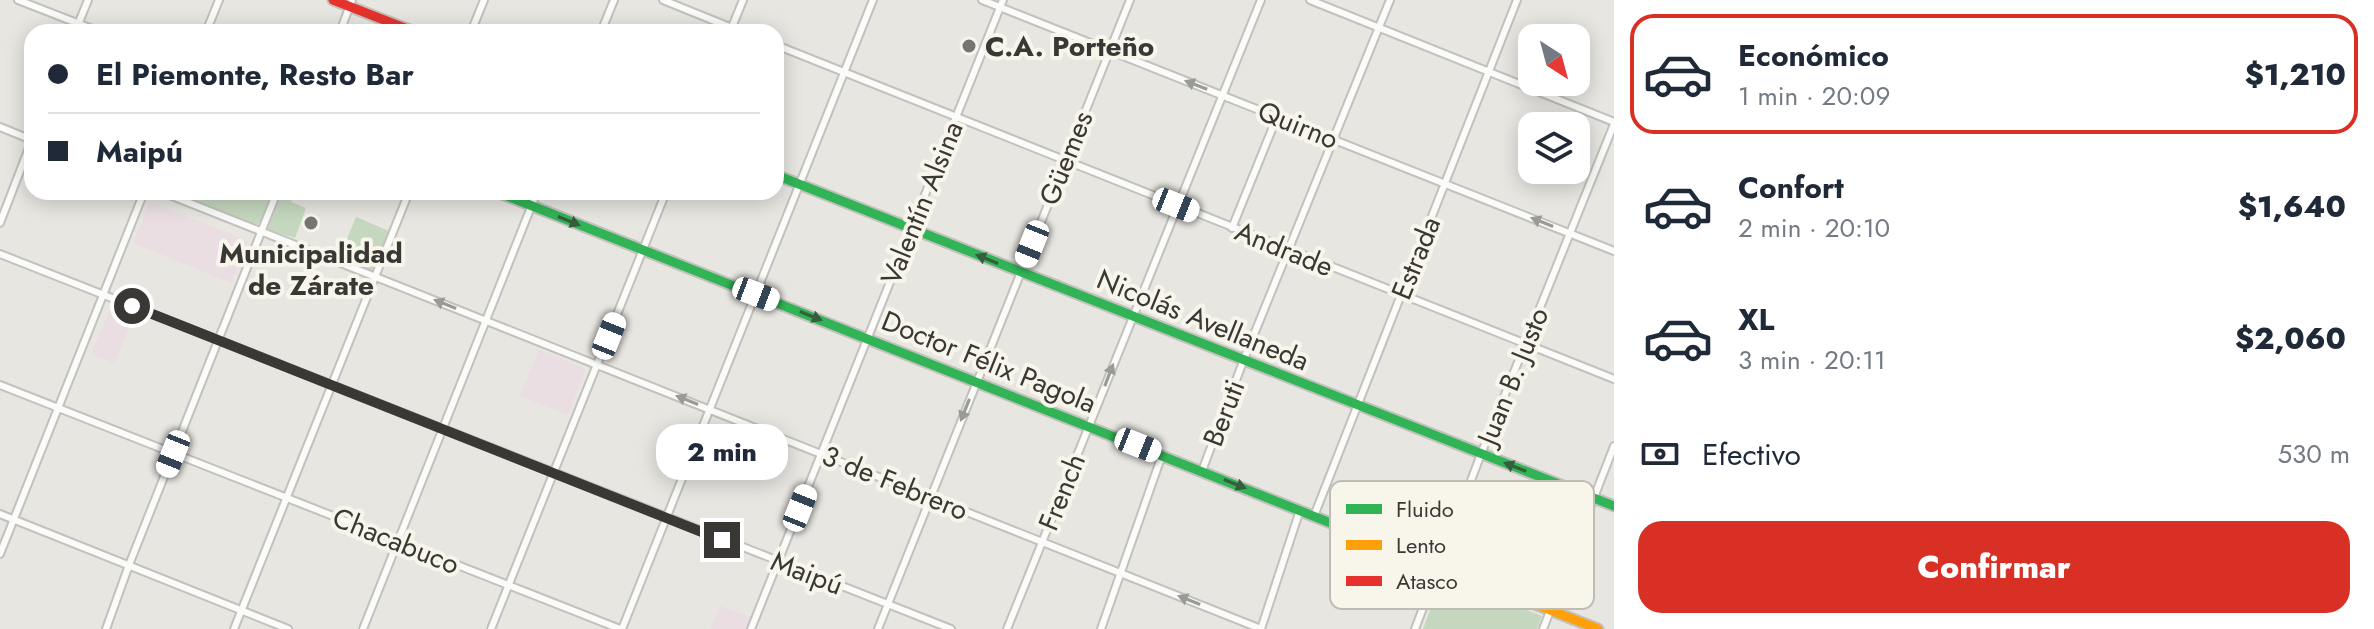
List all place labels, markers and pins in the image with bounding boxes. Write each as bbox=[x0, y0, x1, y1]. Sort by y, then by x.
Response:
place label: C.A. Porteño bbox=[985, 26, 1154, 67]
marker: C.A. Porteño bbox=[960, 37, 978, 55]
marker: Municipalidad de Zárate bbox=[302, 214, 320, 232]
place label: Municipalidad de Zárate bbox=[219, 233, 403, 306]

